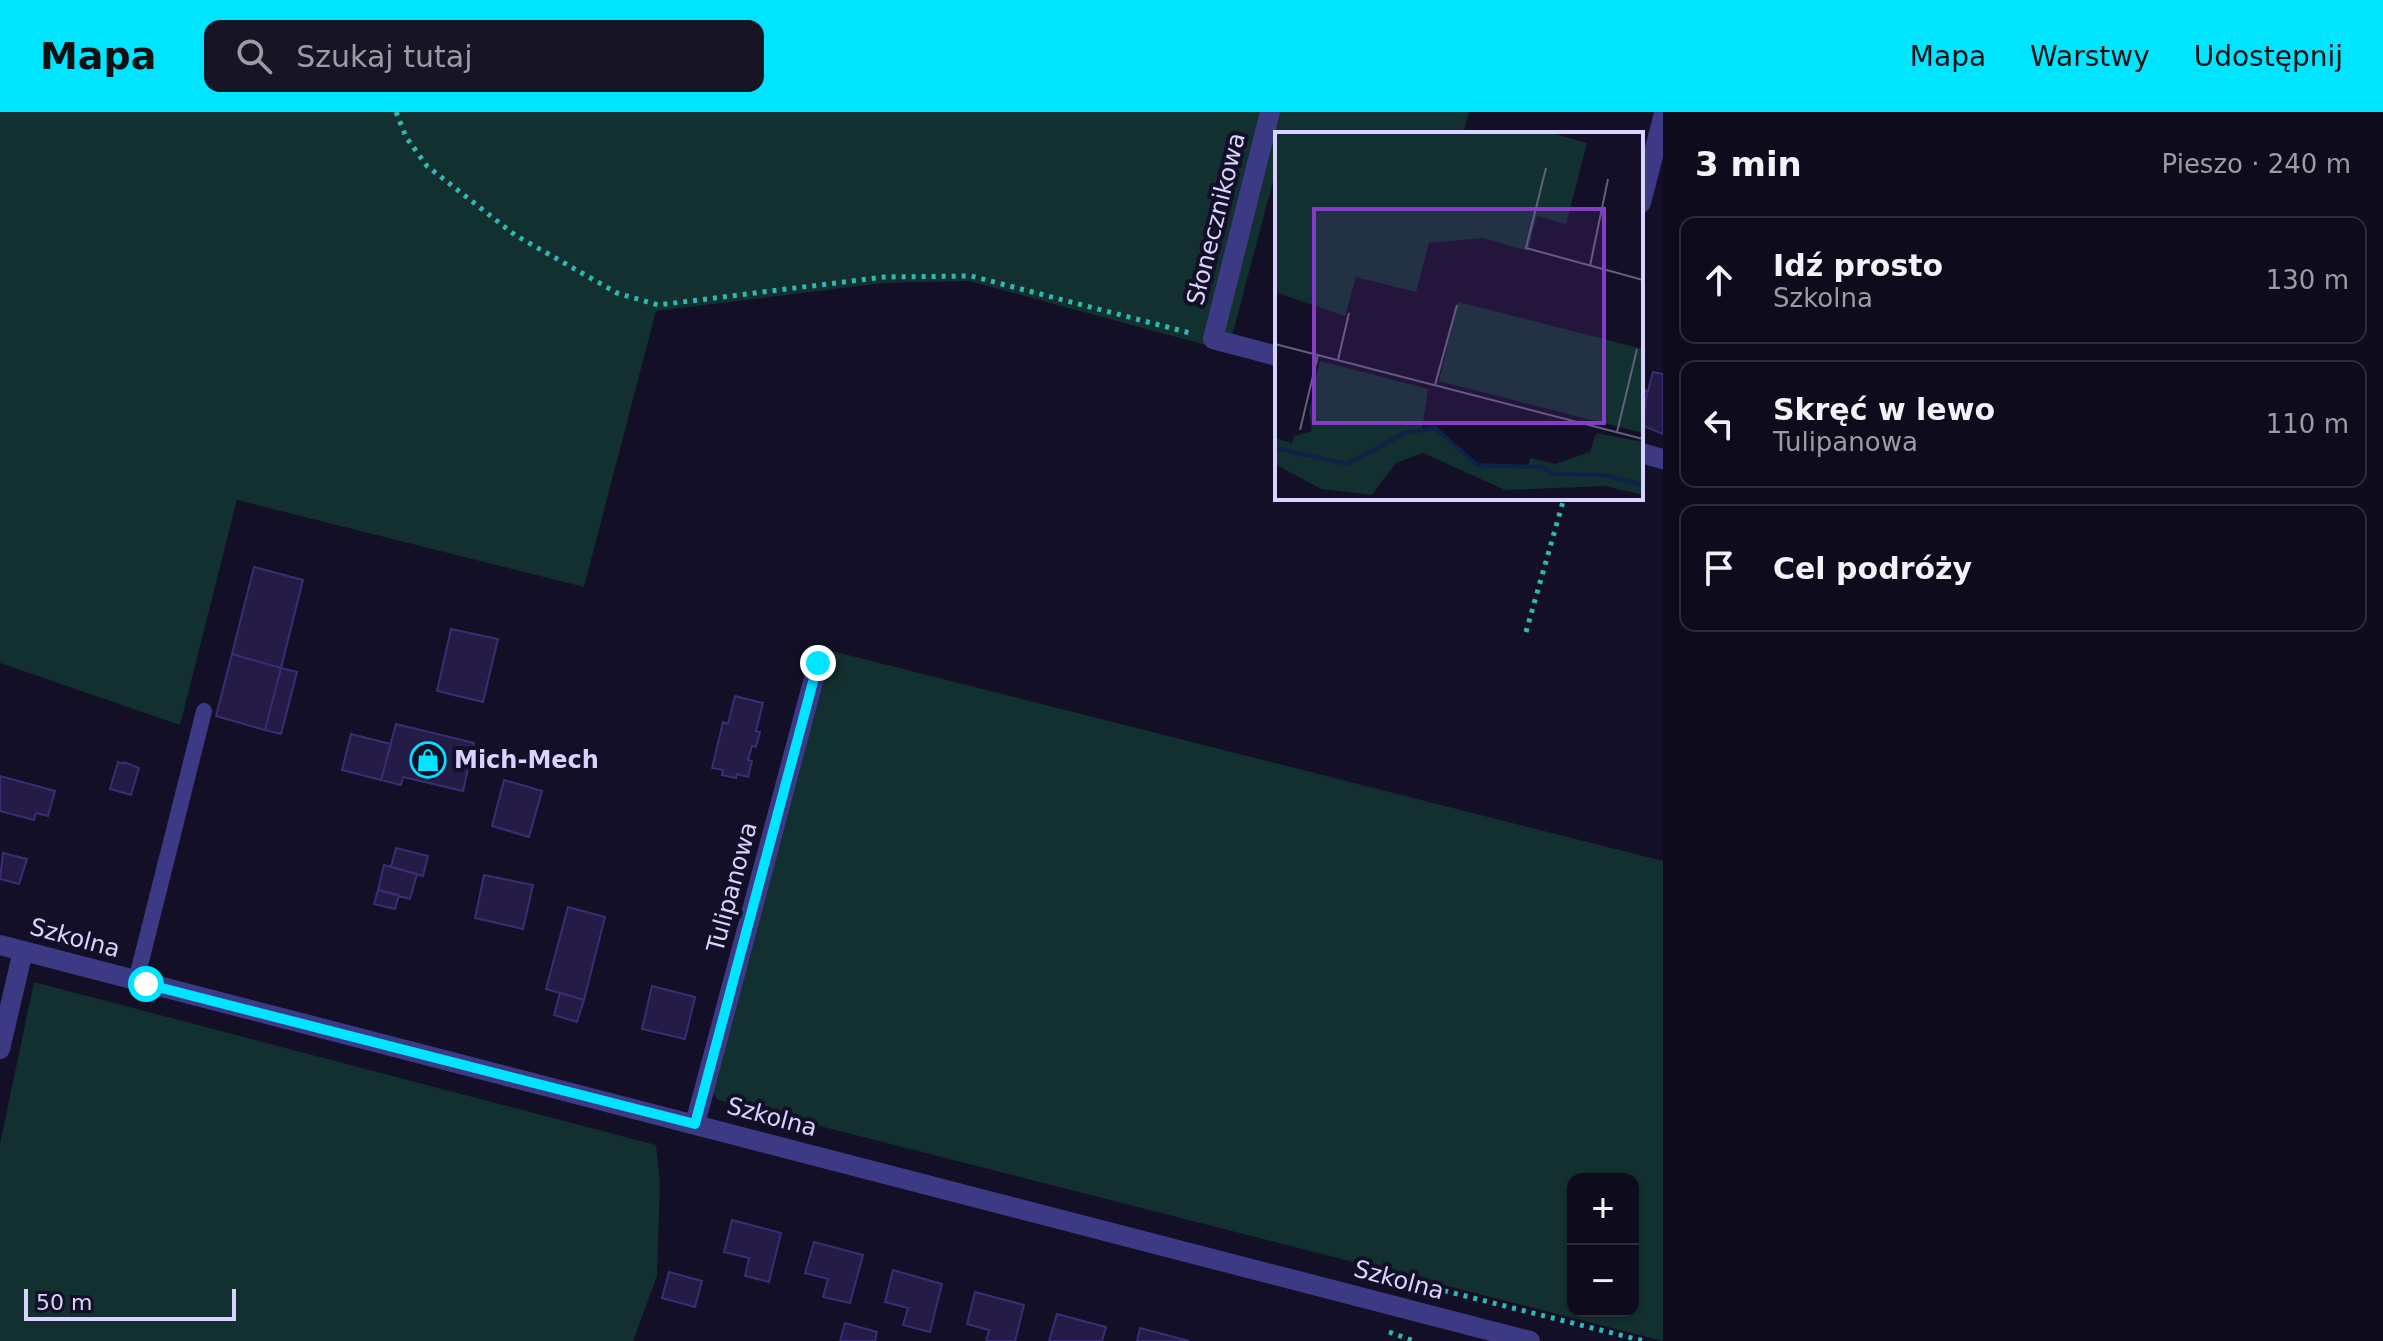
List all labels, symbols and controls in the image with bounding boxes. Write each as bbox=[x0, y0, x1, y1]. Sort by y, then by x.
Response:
search box bbox=[204, 20, 764, 92]
text: Mapa bbox=[40, 34, 156, 78]
icon: search bbox=[232, 34, 276, 78]
text: Szukaj tutaj bbox=[296, 39, 472, 74]
text: Mapa bbox=[1910, 40, 1986, 73]
text: Warstwy bbox=[2030, 40, 2150, 73]
text: Udostępnij bbox=[2194, 40, 2343, 73]
street label: Słonecznikowa bbox=[1181, 130, 1251, 308]
inset map bbox=[1275, 132, 1643, 500]
text: 3 min bbox=[1695, 144, 1802, 184]
text: Pieszo · 240 m bbox=[2162, 149, 2351, 179]
text: Idź prosto bbox=[1773, 248, 1943, 283]
icon: ahead bbox=[1697, 258, 1741, 302]
text: 130 m bbox=[2266, 265, 2349, 295]
text: Szkolna bbox=[1773, 283, 1873, 313]
text: Skręć w lewo bbox=[1773, 392, 1995, 427]
icon: left bbox=[1697, 402, 1741, 446]
text: 110 m bbox=[2266, 409, 2349, 439]
text: Tulipanowa bbox=[1773, 427, 1918, 457]
icon: arrive bbox=[1697, 546, 1741, 590]
text: Cel podróży bbox=[1773, 551, 1972, 586]
route end bbox=[800, 645, 836, 681]
shop icon: Mich-Mech bbox=[409, 741, 447, 779]
place label: Mich-Mech bbox=[454, 746, 599, 774]
street label: Tulipanowa bbox=[701, 819, 763, 956]
street label: Szkolna bbox=[27, 913, 123, 963]
route start bbox=[128, 966, 164, 1002]
street label: Szkolna bbox=[724, 1092, 820, 1142]
map controls bbox=[1567, 1173, 1639, 1317]
button: + bbox=[1567, 1173, 1639, 1245]
button: − bbox=[1567, 1245, 1639, 1317]
street label: Szkolna bbox=[1351, 1255, 1447, 1305]
scale bar bbox=[24, 1285, 236, 1321]
text: 50 m bbox=[36, 1290, 92, 1315]

